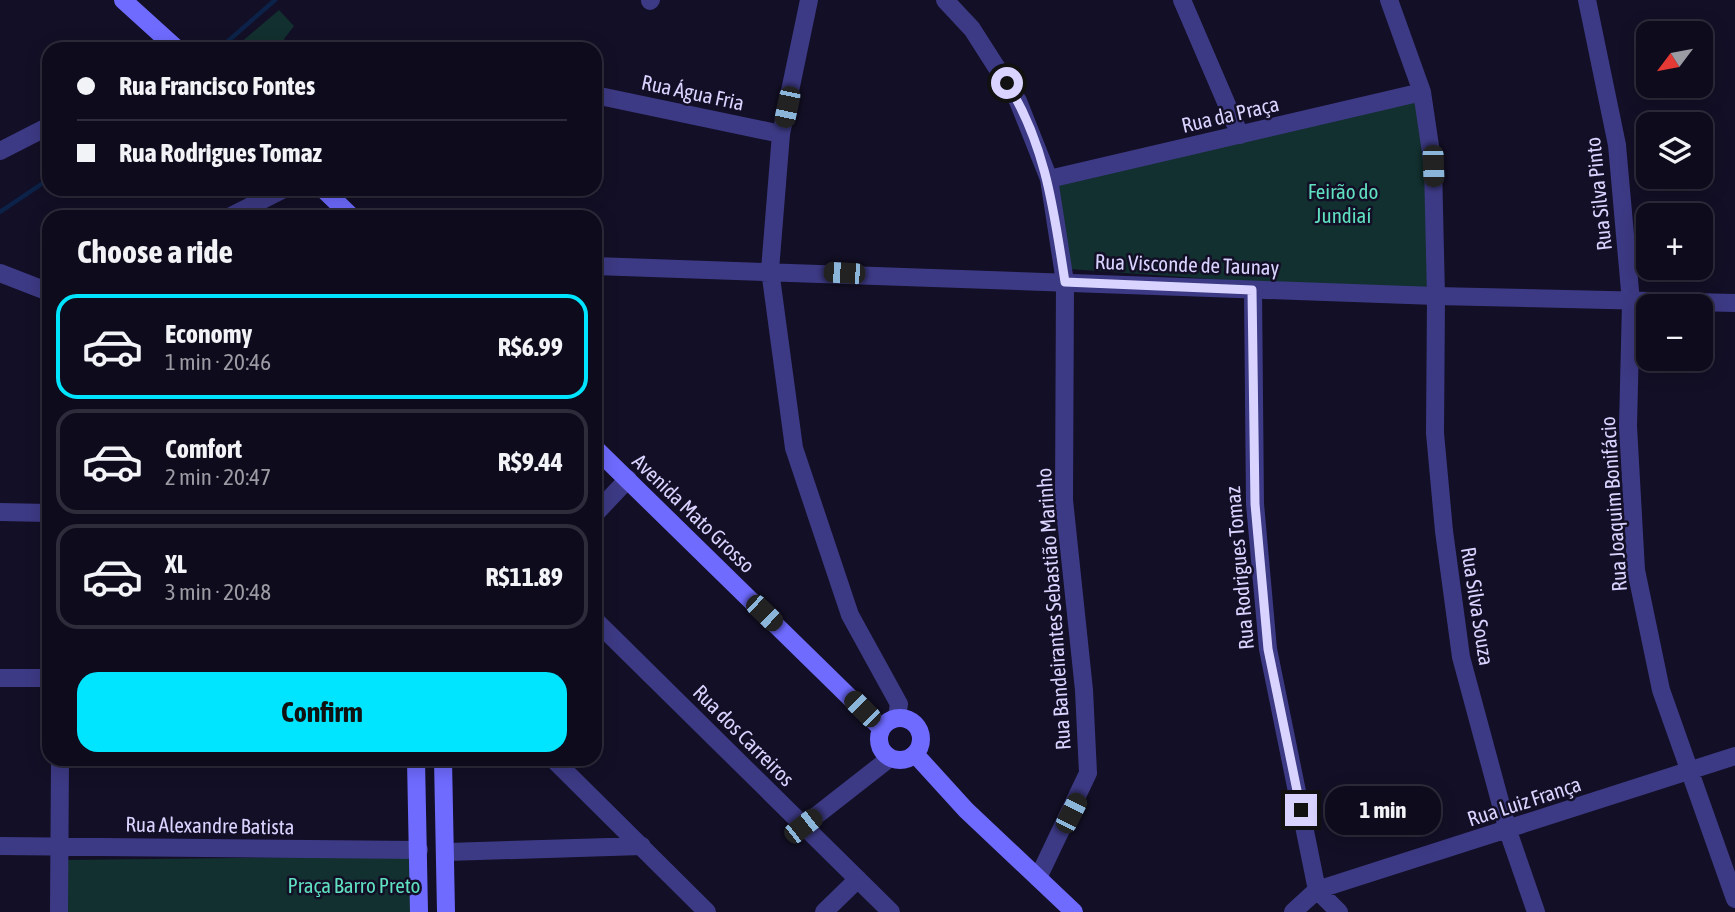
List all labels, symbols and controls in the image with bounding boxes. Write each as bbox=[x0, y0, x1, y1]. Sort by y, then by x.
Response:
north arrow bbox=[1636, 21, 1713, 98]
map controls bbox=[1636, 21, 1713, 371]
route start bbox=[991, 67, 1023, 99]
street label: Rua Água Fria bbox=[640, 69, 746, 115]
text: Rua Francisco Fontes bbox=[119, 71, 315, 101]
car bbox=[773, 84, 802, 130]
street label: Rua da Praça bbox=[1179, 91, 1281, 137]
button: layers bbox=[1636, 112, 1713, 189]
street label: Rua Silva Pinto bbox=[1580, 136, 1616, 252]
text: Rua Rodrigues Tomaz bbox=[119, 138, 322, 168]
car bbox=[1422, 145, 1445, 187]
park label: Feirão do Jundiaí bbox=[1308, 179, 1378, 227]
button: + bbox=[1636, 203, 1713, 280]
text: Choose a ride bbox=[77, 233, 233, 270]
street label: Rua Visconde de Taunay bbox=[1094, 249, 1280, 279]
car bbox=[823, 261, 866, 285]
button: − bbox=[1636, 294, 1713, 371]
icon: car bbox=[81, 315, 144, 378]
text: Economy bbox=[165, 319, 252, 349]
text: R$6.99 bbox=[498, 332, 563, 362]
text: 1 min · 20:46 bbox=[165, 349, 271, 375]
street label: Rua Joaquim Bonifácio bbox=[1595, 416, 1631, 592]
icon: car bbox=[81, 430, 144, 493]
text: Comfort bbox=[165, 434, 242, 464]
text: R$9.44 bbox=[498, 447, 563, 477]
street label: Avenida Mato Grosso bbox=[628, 449, 760, 577]
text: 2 min · 20:47 bbox=[165, 464, 271, 490]
street label: Rua Bandeirantes Sebastião Marinho bbox=[1031, 467, 1075, 751]
street label: Rua Rodrigues Tomaz bbox=[1220, 485, 1258, 651]
icon: car bbox=[81, 545, 144, 608]
street label: Rua Silva Souza bbox=[1457, 545, 1499, 667]
text: XL bbox=[165, 549, 187, 579]
text: R$11.89 bbox=[486, 562, 563, 592]
text: 3 min · 20:48 bbox=[165, 579, 271, 605]
car bbox=[742, 591, 787, 635]
button: Confirm bbox=[77, 672, 567, 752]
street label: Rua dos Carreiros bbox=[689, 680, 799, 790]
car bbox=[840, 687, 885, 731]
street label: Rua Luiz França bbox=[1464, 771, 1584, 831]
callout: 1 min bbox=[1326, 786, 1441, 834]
car bbox=[1053, 790, 1090, 836]
route end bbox=[1285, 794, 1317, 826]
text: 1 min bbox=[1360, 797, 1406, 823]
car bbox=[780, 805, 827, 847]
street label: Rua Alexandre Batista bbox=[125, 812, 295, 838]
park label: Praça Barro Preto bbox=[288, 873, 420, 897]

